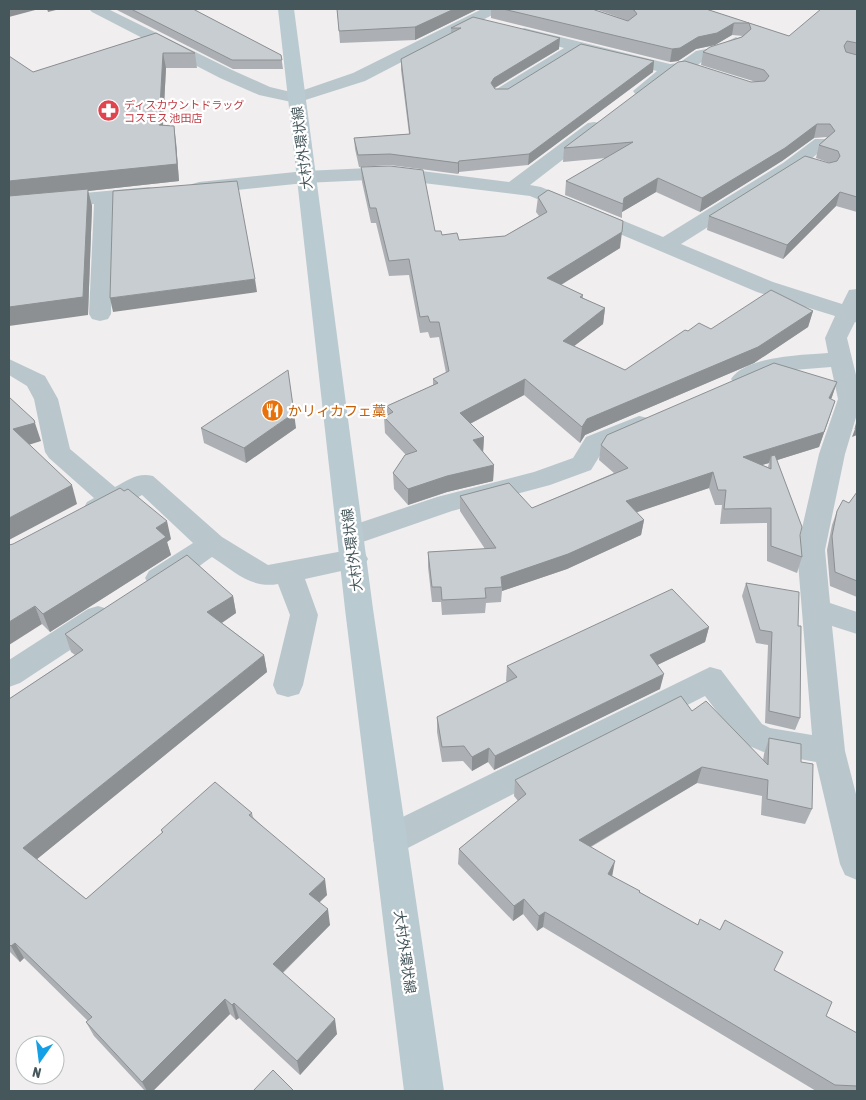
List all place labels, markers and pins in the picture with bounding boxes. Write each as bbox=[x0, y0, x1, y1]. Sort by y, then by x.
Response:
pharmacy icon: ディスカウントドラッグ コスモス 池田店 bbox=[96, 99, 120, 123]
place label: ディスカウントドラッグ コスモス 池田店 bbox=[124, 99, 244, 124]
restaurant icon: かリィカフェ藁 bbox=[260, 399, 284, 423]
place label: かリィカフェ藁 bbox=[288, 403, 386, 419]

